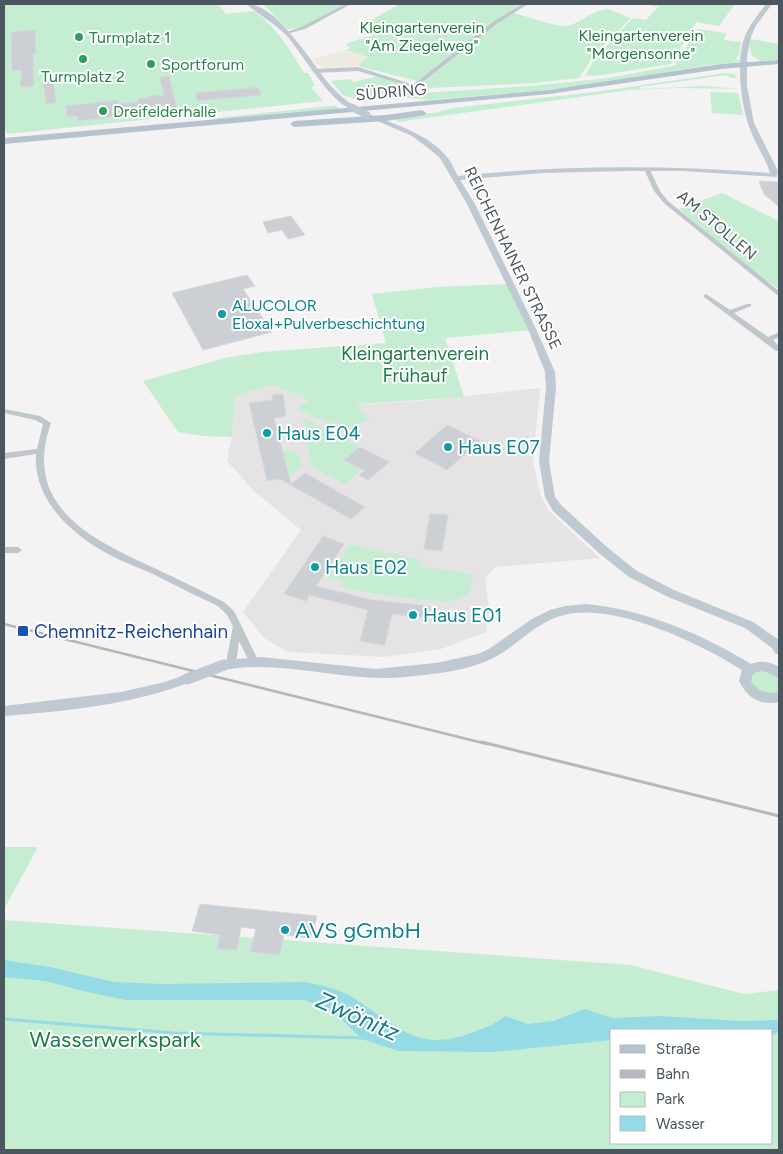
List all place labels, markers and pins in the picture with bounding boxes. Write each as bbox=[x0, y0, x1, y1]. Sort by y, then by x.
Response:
place label: Turmplatz 1 bbox=[89, 28, 171, 47]
marker: Turmplatz 1 bbox=[73, 31, 85, 43]
marker: Turmplatz 2 bbox=[77, 53, 89, 65]
place label: Sportforum bbox=[161, 55, 244, 74]
marker: Sportforum bbox=[145, 58, 157, 70]
place label: Turmplatz 2 bbox=[41, 67, 125, 86]
place label: Dreifelderhalle bbox=[113, 102, 217, 121]
marker: Dreifelderhalle bbox=[97, 105, 109, 117]
place label: ALUCOLOR Eloxal+Pulverbeschichtung bbox=[232, 296, 425, 333]
marker: ALUCOLOR Eloxal+Pulverbeschichtung bbox=[216, 308, 228, 320]
place label: Haus E04 bbox=[277, 422, 361, 445]
marker: Haus E04 bbox=[261, 427, 273, 439]
place label: Haus E07 bbox=[458, 436, 540, 459]
marker: Haus E07 bbox=[442, 441, 454, 453]
place label: Haus E02 bbox=[325, 556, 407, 579]
marker: Haus E02 bbox=[309, 561, 321, 573]
place label: Haus E01 bbox=[423, 604, 502, 627]
marker: Haus E01 bbox=[407, 609, 419, 621]
place label: Chemnitz-Reichenhain bbox=[34, 620, 228, 643]
marker: Chemnitz-Reichenhain bbox=[16, 624, 30, 638]
place label: AVS gGmbH bbox=[295, 917, 421, 944]
marker: AVS gGmbH bbox=[279, 924, 291, 936]

